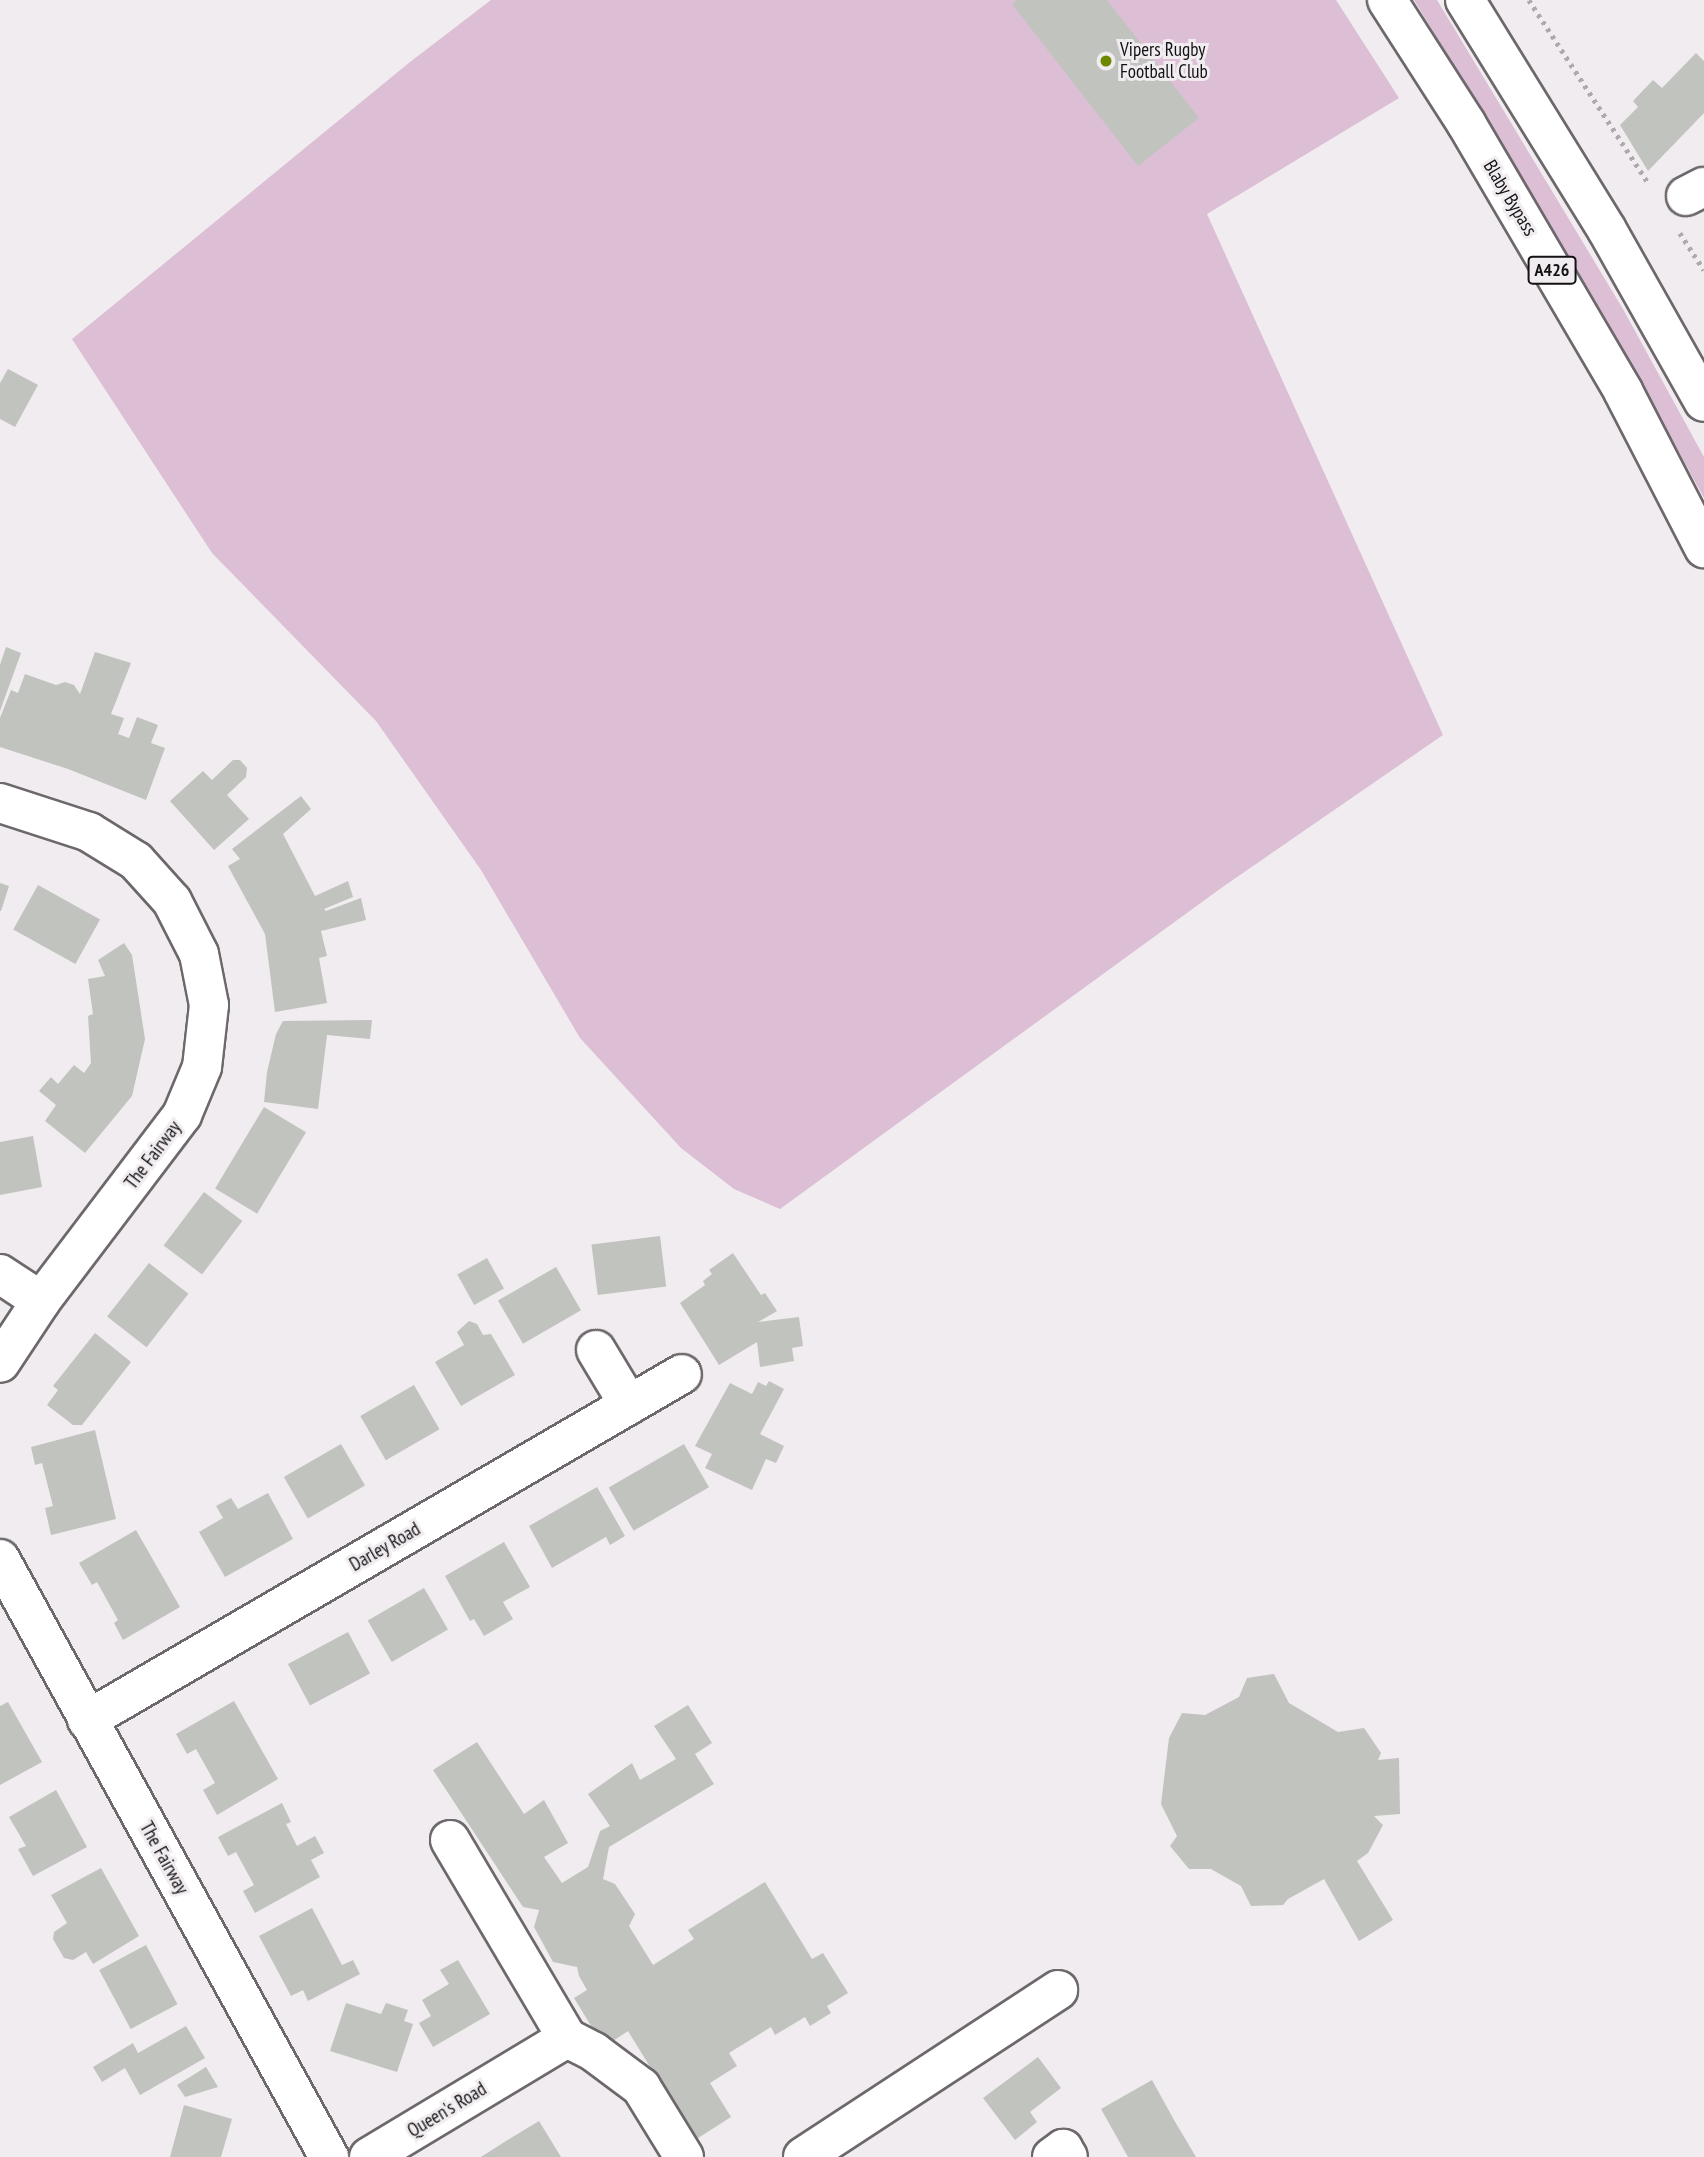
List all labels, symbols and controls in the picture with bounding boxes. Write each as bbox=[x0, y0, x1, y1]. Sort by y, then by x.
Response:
place label: Vipers Rugby Football Club bbox=[1120, 39, 1208, 83]
marker: Vipers Rugby Football Club bbox=[1098, 53, 1114, 69]
street label: Blaby Bypass bbox=[1478, 156, 1542, 240]
road number: A426 bbox=[1528, 256, 1576, 284]
street label: The Fairway bbox=[120, 1116, 186, 1194]
street label: Darley Road bbox=[345, 1518, 425, 1576]
street label: The Fairway bbox=[135, 1818, 193, 1898]
street label: Queen's Road bbox=[403, 2078, 491, 2142]

